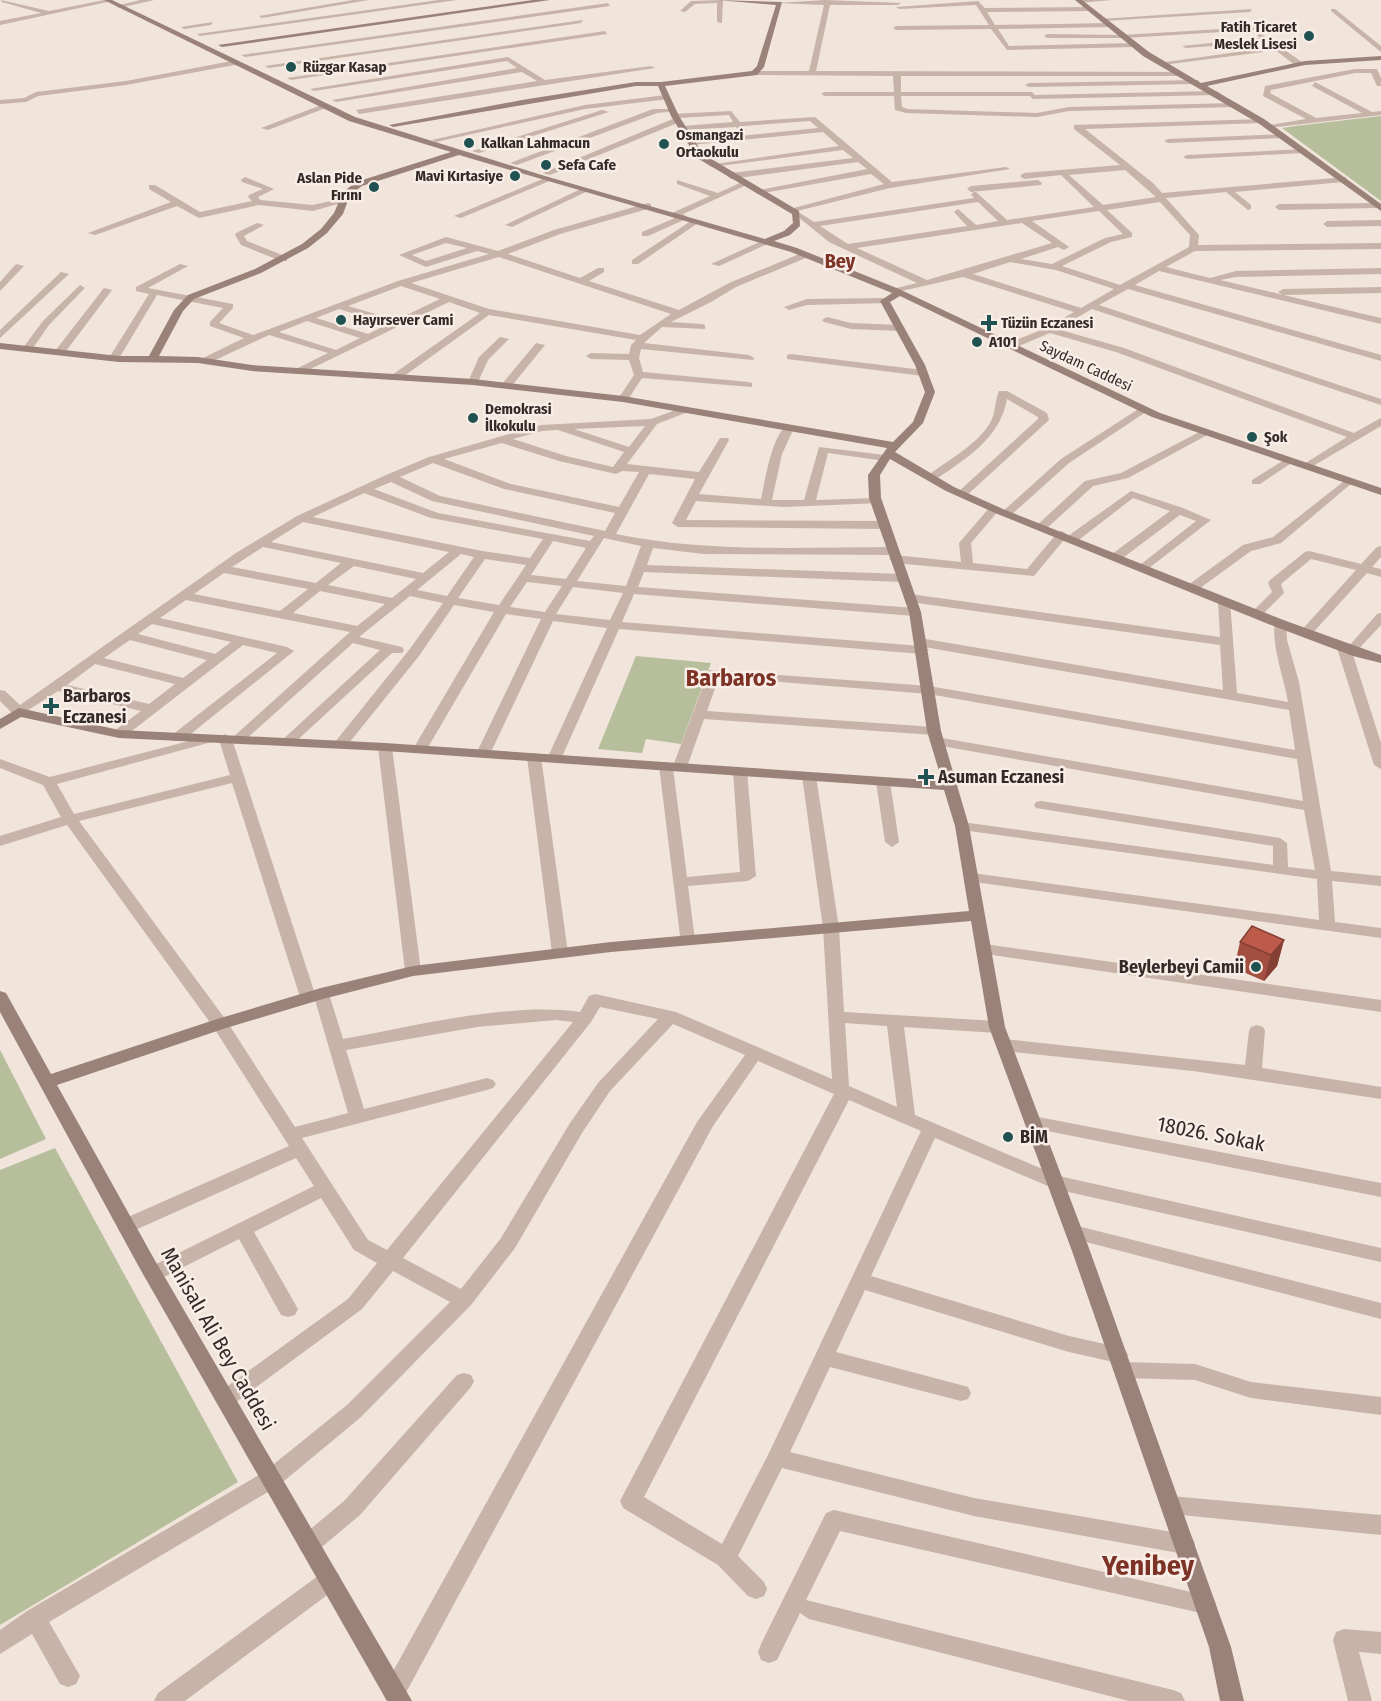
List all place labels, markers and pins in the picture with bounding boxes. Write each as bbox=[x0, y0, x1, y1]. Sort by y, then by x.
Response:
place label: Fatih Ticaret Meslek Lisesi bbox=[1214, 18, 1298, 53]
marker: Fatih Ticaret Meslek Lisesi bbox=[1302, 29, 1316, 43]
place label: Rüzgar Kasap bbox=[303, 58, 387, 76]
marker: Rüzgar Kasap bbox=[284, 60, 298, 74]
place label: Osmangazi Ortaokulu bbox=[676, 126, 744, 161]
place label: Kalkan Lahmacun bbox=[481, 134, 590, 152]
marker: Kalkan Lahmacun bbox=[462, 136, 476, 150]
marker: Osmangazi Ortaokulu bbox=[657, 137, 671, 151]
place label: Sefa Cafe bbox=[558, 156, 617, 174]
marker: Sefa Cafe bbox=[539, 158, 553, 172]
place label: Mavi Kırtasiye bbox=[415, 167, 503, 185]
place label: Aslan Pide Fırını bbox=[296, 169, 362, 204]
marker: Mavi Kırtasiye bbox=[508, 169, 522, 183]
marker: Aslan Pide Fırını bbox=[367, 180, 381, 194]
place label: Hayırsever Cami bbox=[353, 311, 453, 329]
marker: Hayırsever Cami bbox=[334, 313, 348, 327]
place label: Tüzün Eczanesi bbox=[1001, 314, 1093, 332]
marker: Tüzün Eczanesi bbox=[982, 316, 996, 330]
place label: A101 bbox=[988, 333, 1017, 351]
marker: A101 bbox=[970, 335, 984, 349]
place label: Demokrasi İlkokulu bbox=[485, 400, 552, 435]
marker: Demokrasi İlkokulu bbox=[466, 411, 480, 425]
place label: Şok bbox=[1264, 428, 1288, 447]
marker: Şok bbox=[1245, 430, 1259, 444]
place label: Barbaros Eczanesi bbox=[63, 685, 131, 728]
marker: Barbaros Eczanesi bbox=[44, 699, 58, 713]
place label: Asuman Eczanesi bbox=[937, 766, 1064, 788]
marker: Asuman Eczanesi bbox=[919, 770, 933, 784]
place label: Beylerbeyi Camii bbox=[1119, 956, 1244, 978]
marker: Beylerbeyi Camii bbox=[1249, 960, 1263, 974]
place label: BİM bbox=[1020, 1126, 1048, 1148]
marker: BİM bbox=[1001, 1130, 1015, 1144]

